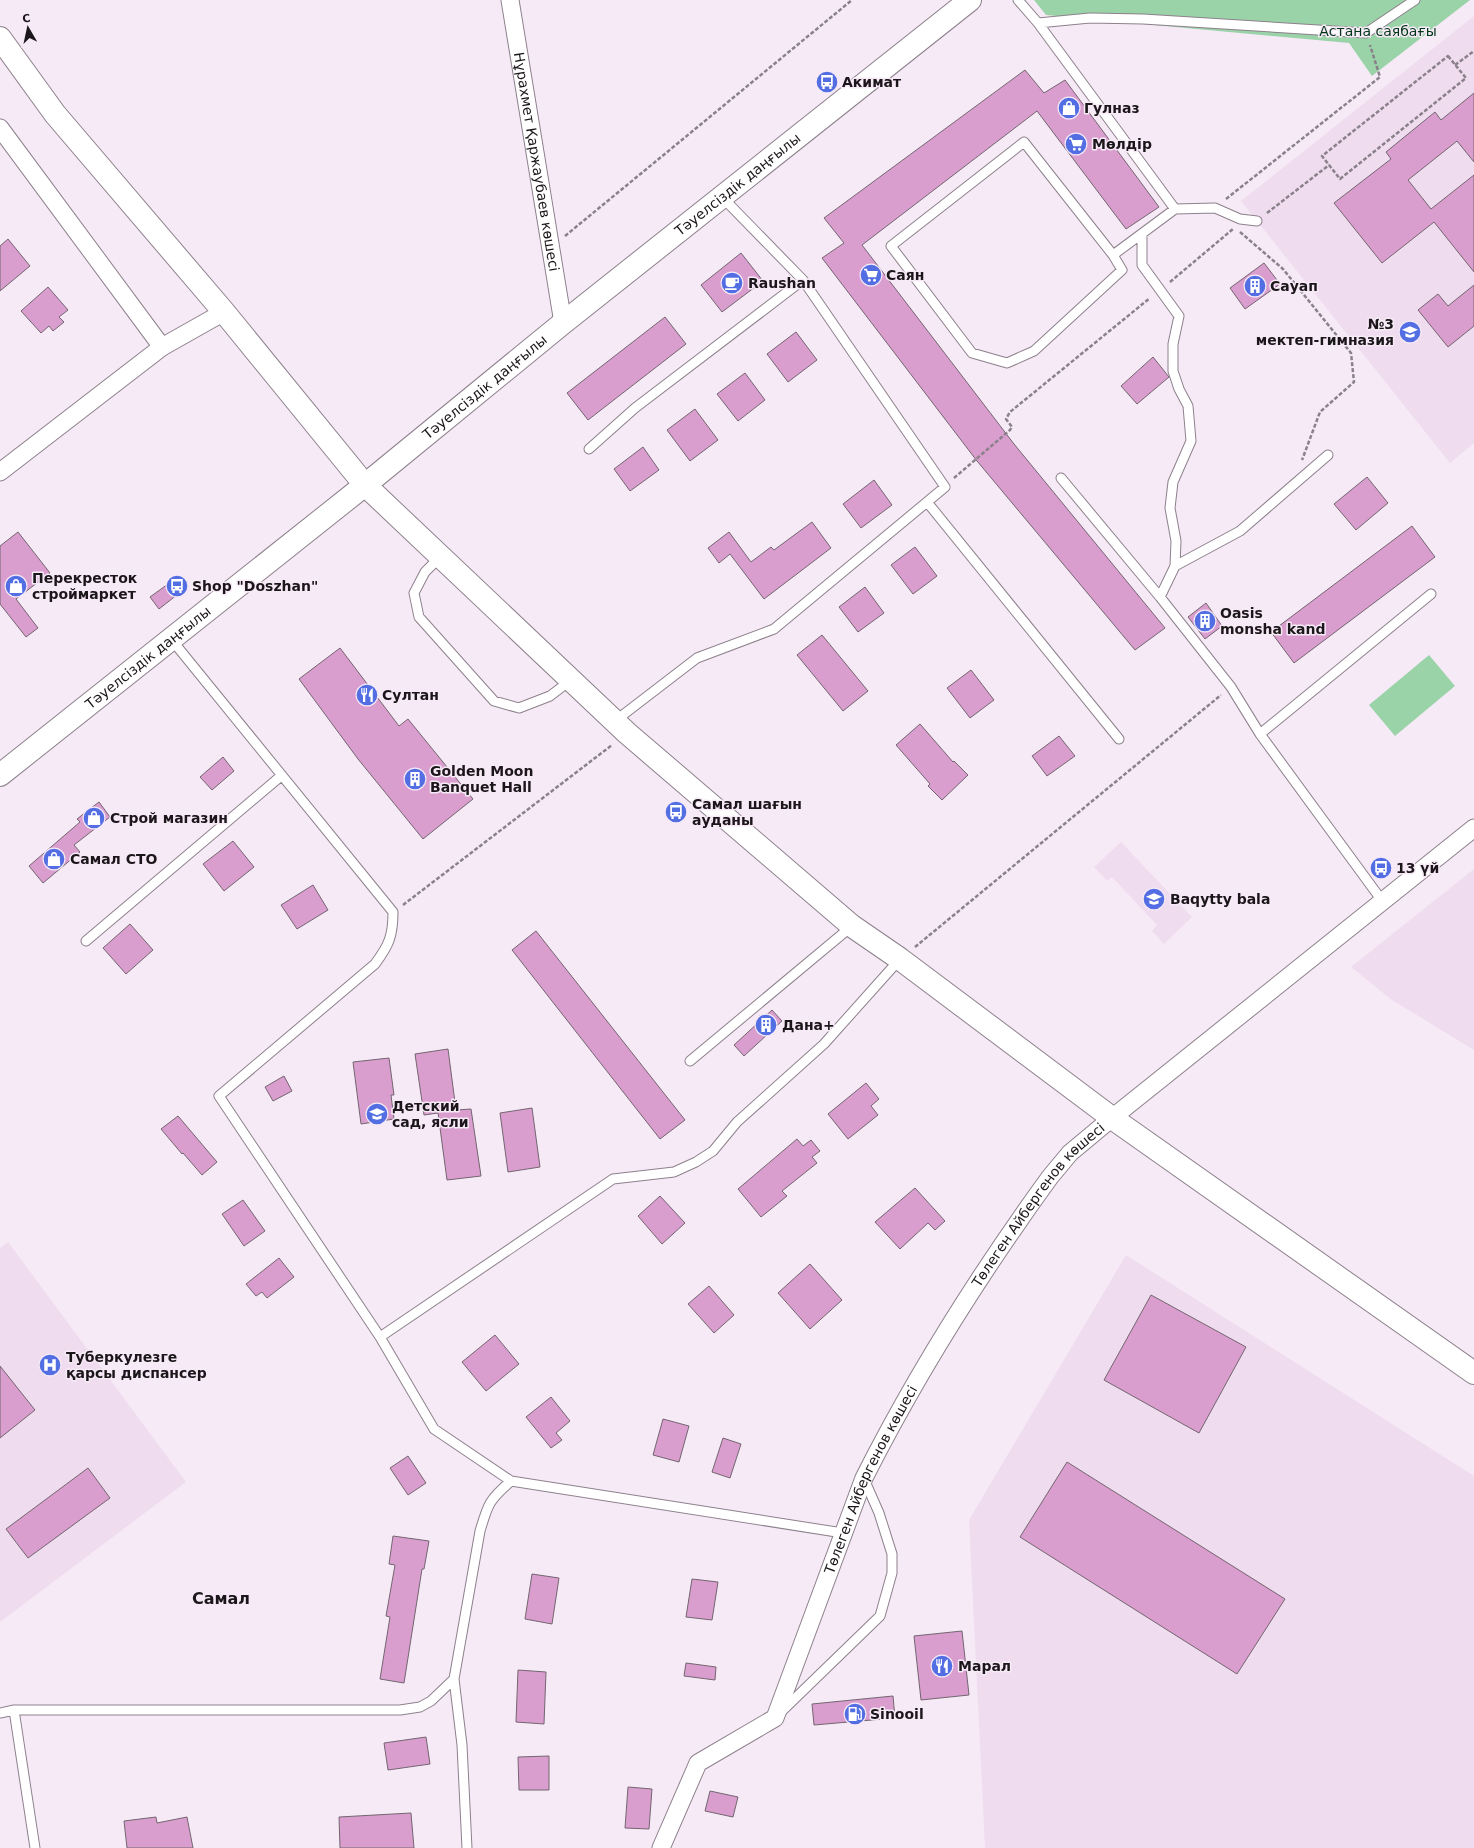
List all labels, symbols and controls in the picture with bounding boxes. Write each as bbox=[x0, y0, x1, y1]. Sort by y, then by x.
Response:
north arrow bbox=[8, 8, 48, 48]
text: С bbox=[22, 12, 32, 26]
park label: Астана саябағы bbox=[1319, 23, 1437, 39]
street label: Нұрахмет Қаржаубаев көшесі bbox=[511, 51, 562, 273]
bus stop icon: Акимат bbox=[814, 69, 840, 95]
place label: Акимат bbox=[842, 74, 902, 90]
shop icon: Гулназ bbox=[1056, 95, 1082, 121]
place label: Гулназ bbox=[1084, 100, 1140, 116]
street label: Тәуелсіздік даңғылы bbox=[671, 130, 804, 240]
supermarket icon: Мөлдір bbox=[1063, 131, 1089, 157]
place label: Мөлдір bbox=[1092, 136, 1152, 152]
supermarket icon: Саян bbox=[858, 262, 884, 288]
place label: Саян bbox=[886, 267, 924, 283]
cafe icon: Raushan bbox=[719, 270, 745, 296]
building icon: Сауап bbox=[1242, 273, 1268, 299]
place label: Raushan bbox=[748, 275, 816, 291]
place label: Сауап bbox=[1270, 278, 1318, 294]
place label: №3 мектеп-гимназия bbox=[1256, 316, 1394, 348]
school or university icon: №3 мектеп-гимназия bbox=[1397, 319, 1423, 345]
street label: Тәуелсіздік даңғылы bbox=[419, 332, 550, 443]
place label: Перекресток строймаркет bbox=[32, 570, 138, 602]
shop icon: Перекресток строймаркет bbox=[3, 573, 29, 599]
bus stop icon: Shop "Doszhan" bbox=[164, 573, 190, 599]
place label: Shop "Doszhan" bbox=[192, 578, 318, 594]
street label: Тәуелсіздік даңғылы bbox=[81, 603, 214, 713]
place label: Oasis monsha kand bbox=[1220, 605, 1326, 637]
building icon: Oasis monsha kand bbox=[1192, 608, 1218, 634]
restaurant icon: Султан bbox=[354, 682, 380, 708]
place label: Султан bbox=[382, 687, 439, 703]
place label: Golden Moon Banquet Hall bbox=[430, 763, 533, 795]
building icon: Golden Moon Banquet Hall bbox=[402, 766, 428, 792]
place label: Самал шағын ауданы bbox=[692, 796, 802, 828]
bus stop icon: Самал шағын ауданы bbox=[663, 799, 689, 825]
shop icon: Строй магазин bbox=[81, 805, 107, 831]
place label: Строй магазин bbox=[110, 810, 228, 826]
shop icon: Самал СТО bbox=[41, 846, 67, 872]
place label: Самал СТО bbox=[70, 851, 158, 867]
bus stop icon: 13 үй bbox=[1368, 855, 1394, 881]
place label: 13 үй bbox=[1396, 860, 1439, 876]
school or university icon: Baqytty bala bbox=[1141, 886, 1167, 912]
place label: Baqytty bala bbox=[1170, 891, 1270, 907]
building icon: Дана+ bbox=[753, 1012, 779, 1038]
place label: Дана+ bbox=[782, 1017, 835, 1033]
place label: Детский сад, ясли bbox=[392, 1098, 469, 1130]
school or university icon: Детский сад, ясли bbox=[364, 1101, 390, 1127]
street label: Төлеген Айбергенов көшесі bbox=[968, 1120, 1108, 1291]
place label: Туберкулезге қарсы диспансер bbox=[66, 1349, 207, 1381]
hospital icon: Туберкулезге қарсы диспансер bbox=[37, 1352, 63, 1378]
street label: Төлеген Айбергенов көшесі bbox=[821, 1383, 920, 1577]
district label: Самал bbox=[192, 1589, 250, 1608]
restaurant icon: Марал bbox=[929, 1653, 955, 1679]
place label: Марал bbox=[958, 1658, 1011, 1674]
fuel station icon: Sinooil bbox=[842, 1701, 868, 1727]
place label: Sinooil bbox=[870, 1706, 924, 1722]

